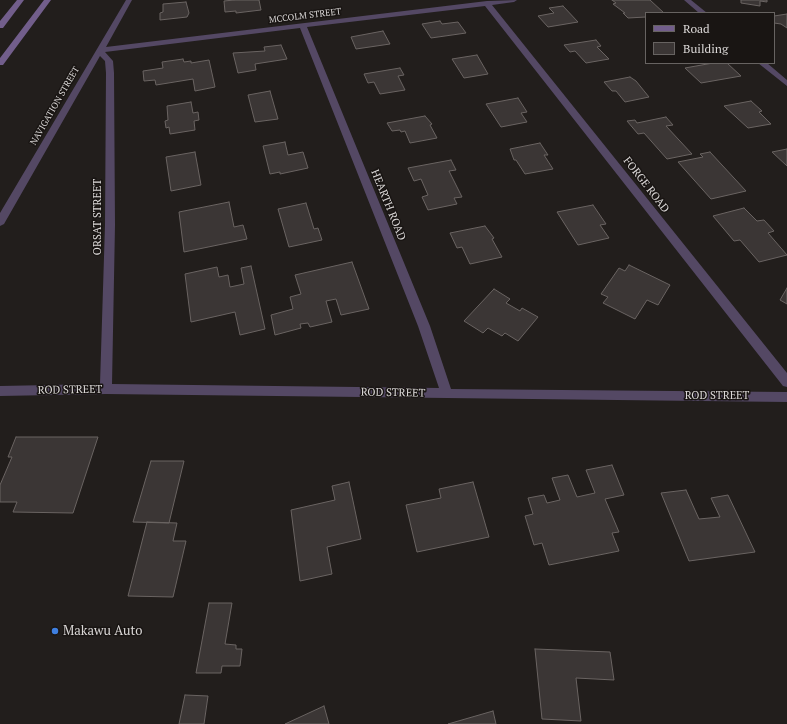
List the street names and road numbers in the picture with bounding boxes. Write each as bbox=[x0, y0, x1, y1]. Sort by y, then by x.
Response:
street label: MCCOLM STREET bbox=[268, 6, 342, 26]
street label: NAVIGATION STREET bbox=[28, 65, 82, 147]
street label: FORGE ROAD bbox=[620, 155, 672, 215]
street label: HEARTH ROAD bbox=[368, 168, 408, 242]
street label: ORSAT STREET bbox=[91, 179, 105, 255]
street label: ROD STREET bbox=[38, 383, 102, 397]
street label: ROD STREET bbox=[361, 386, 425, 400]
street label: ROD STREET bbox=[685, 389, 749, 403]

